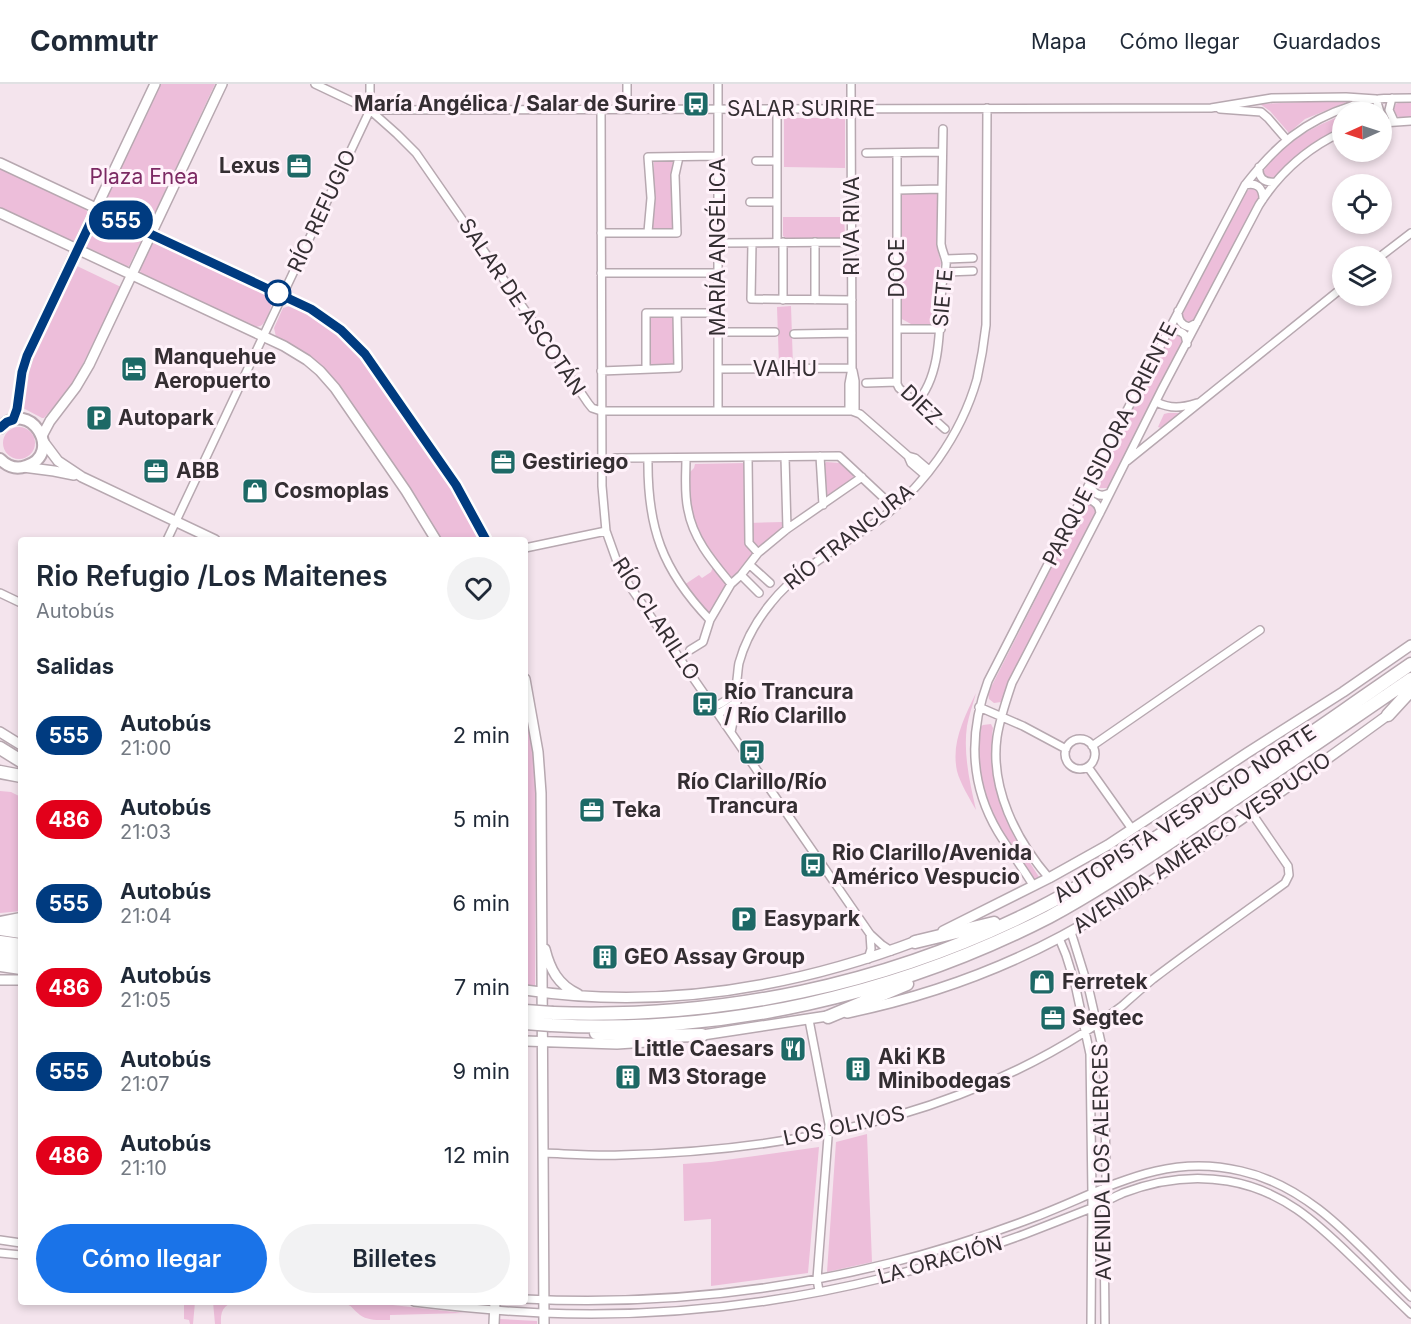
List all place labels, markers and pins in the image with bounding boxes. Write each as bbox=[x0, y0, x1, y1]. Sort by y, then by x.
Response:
bus stop icon: María Angélica / Salar de Surire bbox=[681, 89, 711, 119]
place label: María Angélica / Salar de Surire bbox=[354, 91, 676, 116]
office icon: Lexus bbox=[284, 151, 314, 181]
place label: Lexus bbox=[219, 153, 280, 178]
unlabelled marker bbox=[265, 280, 291, 306]
place label: Manquehue Aeropuerto bbox=[154, 344, 276, 393]
hotel icon: Manquehue Aeropuerto bbox=[119, 354, 149, 384]
parking icon: Autopark bbox=[84, 403, 114, 433]
place label: Autopark bbox=[118, 405, 215, 430]
office icon: Gestiriego bbox=[488, 447, 518, 477]
place label: Gestiriego bbox=[522, 449, 629, 474]
office icon: ABB bbox=[141, 456, 171, 486]
place label: ABB bbox=[176, 458, 220, 483]
shop icon: Cosmoplas bbox=[240, 476, 270, 506]
place label: Cosmoplas bbox=[274, 478, 389, 503]
place label: Río Trancura / Río Clarillo bbox=[724, 679, 854, 728]
bus stop icon: Río Trancura / Río Clarillo bbox=[690, 689, 720, 719]
bus stop icon: Río Clarillo/Río Trancura bbox=[737, 737, 767, 767]
place label: Río Clarillo/Río Trancura bbox=[677, 769, 827, 818]
office icon: Teka bbox=[577, 795, 607, 825]
place label: Teka bbox=[612, 797, 661, 822]
place label: Rio Clarillo/Avenida Américo Vespucio bbox=[832, 840, 1032, 889]
bus stop icon: Rio Clarillo/Avenida Américo Vespucio bbox=[798, 850, 828, 880]
parking icon: Easypark bbox=[729, 904, 759, 934]
place label: Easypark bbox=[764, 906, 861, 931]
building icon: GEO Assay Group bbox=[590, 942, 620, 972]
place label: GEO Assay Group bbox=[624, 944, 805, 969]
shop icon: Ferretek bbox=[1027, 967, 1057, 997]
place label: Ferretek bbox=[1062, 969, 1148, 994]
office icon: Segtec bbox=[1038, 1003, 1068, 1033]
place label: Segtec bbox=[1072, 1005, 1144, 1030]
restaurant icon: Little Caesars bbox=[778, 1034, 808, 1064]
place label: Little Caesars bbox=[634, 1036, 774, 1061]
place label: Aki KB Minibodegas bbox=[878, 1044, 1011, 1093]
building icon: Aki KB Minibodegas bbox=[843, 1054, 873, 1084]
building icon: M3 Storage bbox=[613, 1062, 643, 1092]
place label: M3 Storage bbox=[648, 1064, 766, 1089]

